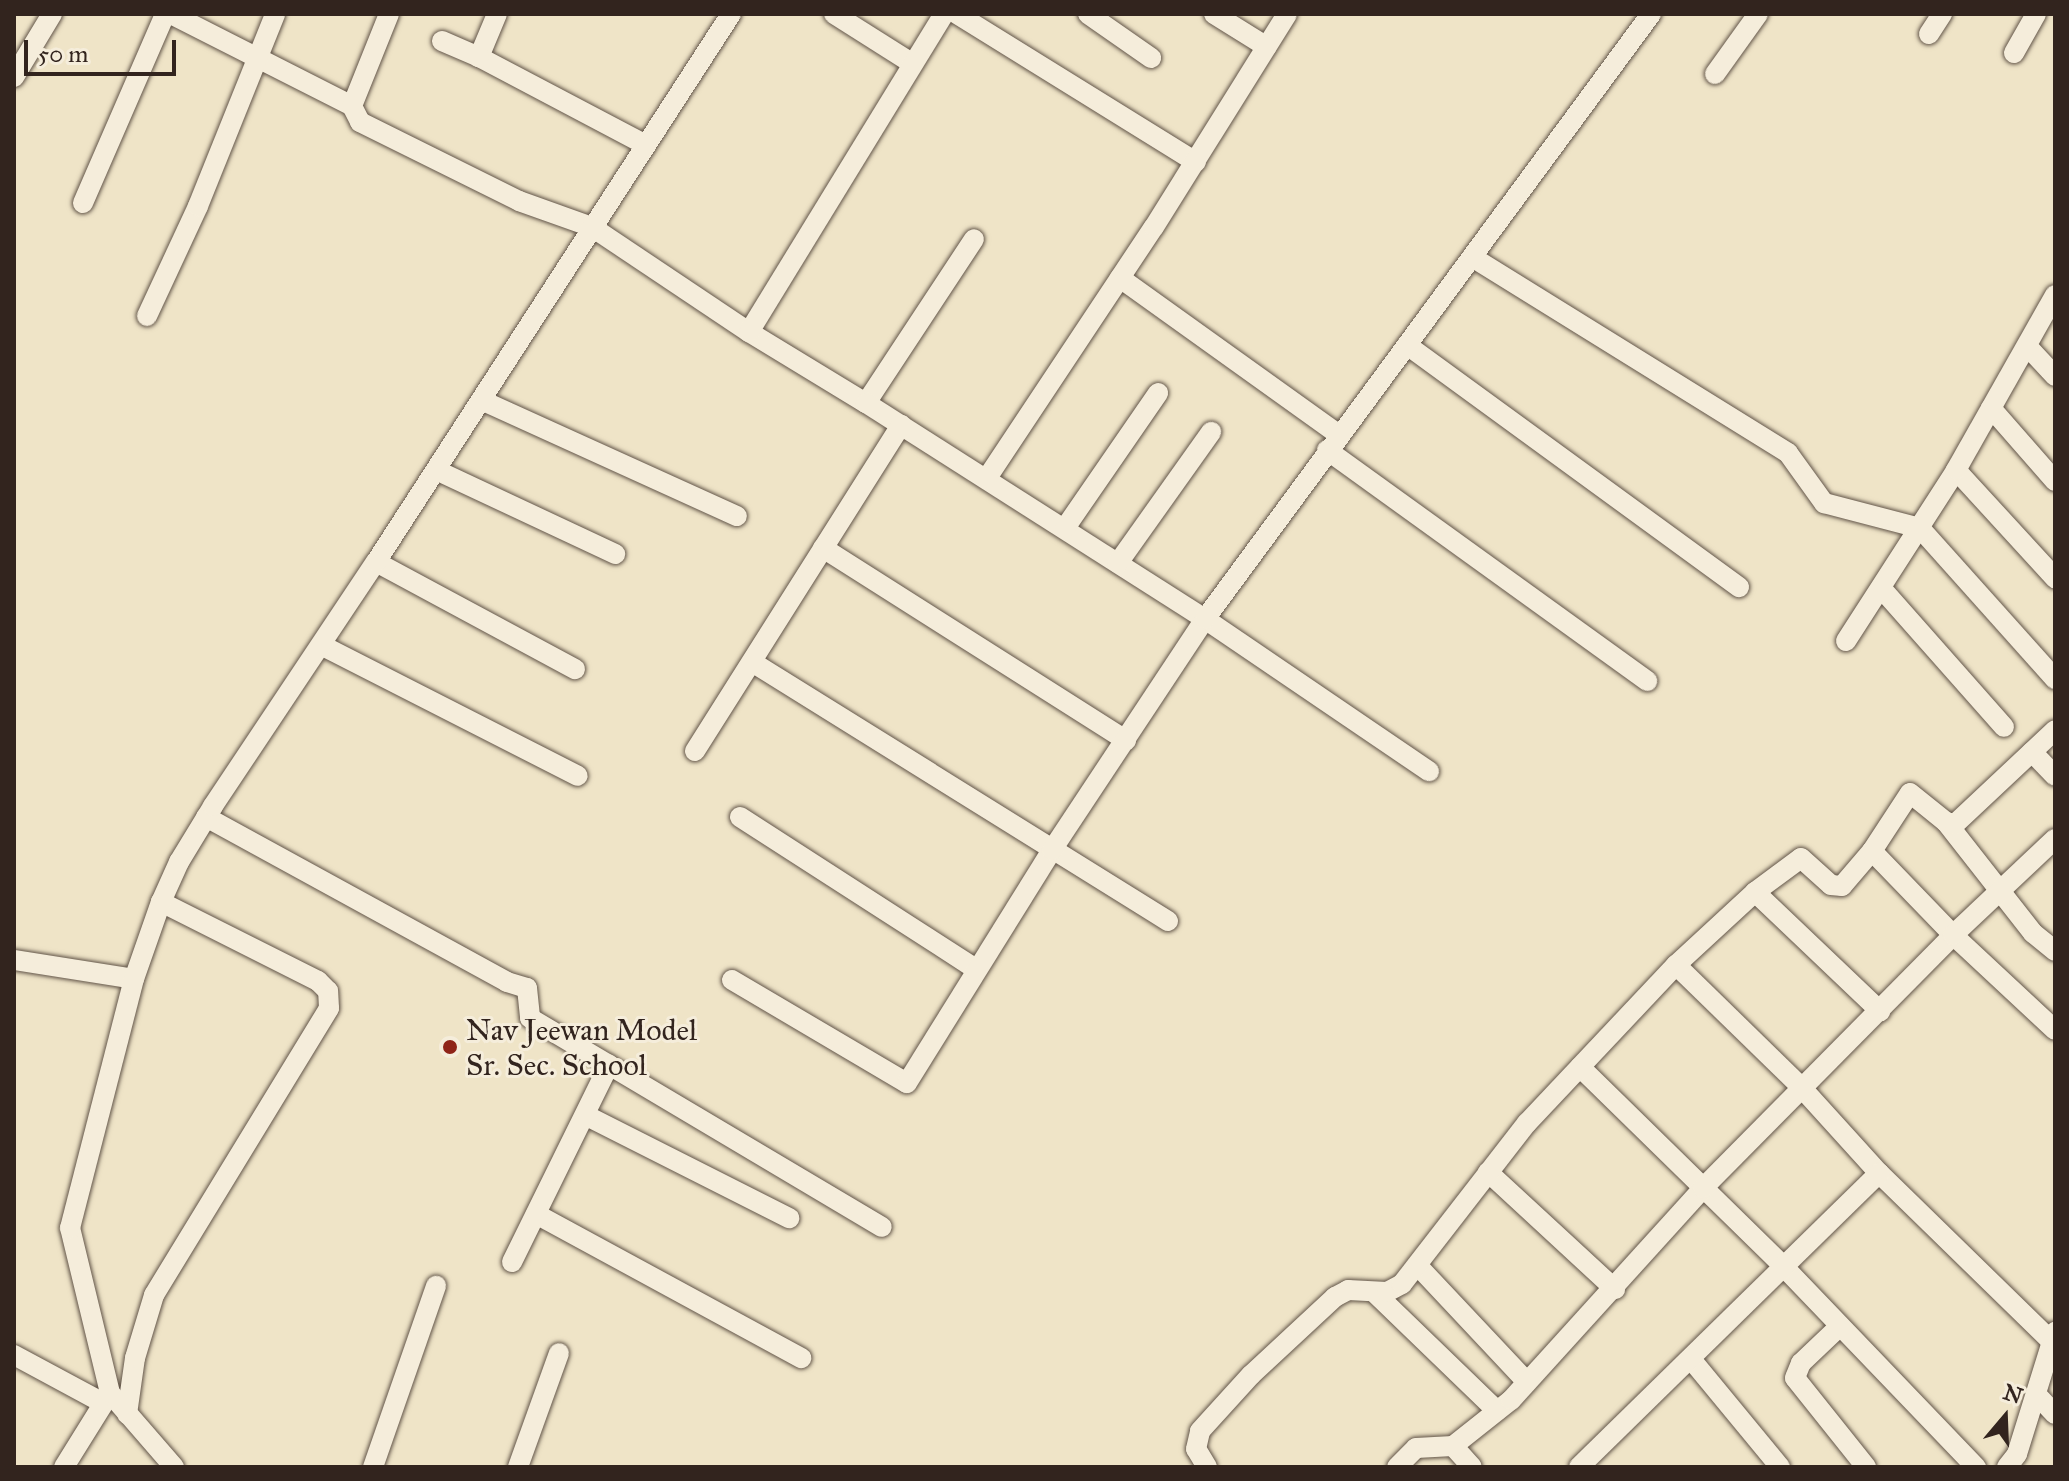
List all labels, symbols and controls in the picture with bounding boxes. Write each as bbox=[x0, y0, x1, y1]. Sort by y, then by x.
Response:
scale bar bbox=[28, 24, 180, 74]
text: 50 m bbox=[38, 39, 88, 69]
place label: Nav Jeewan Model Sr. Sec. School bbox=[466, 1012, 697, 1082]
marker: Nav Jeewan Model Sr. Sec. School bbox=[441, 1038, 459, 1056]
north arrow bbox=[1965, 1377, 2045, 1457]
text: N bbox=[2000, 1378, 2026, 1410]

